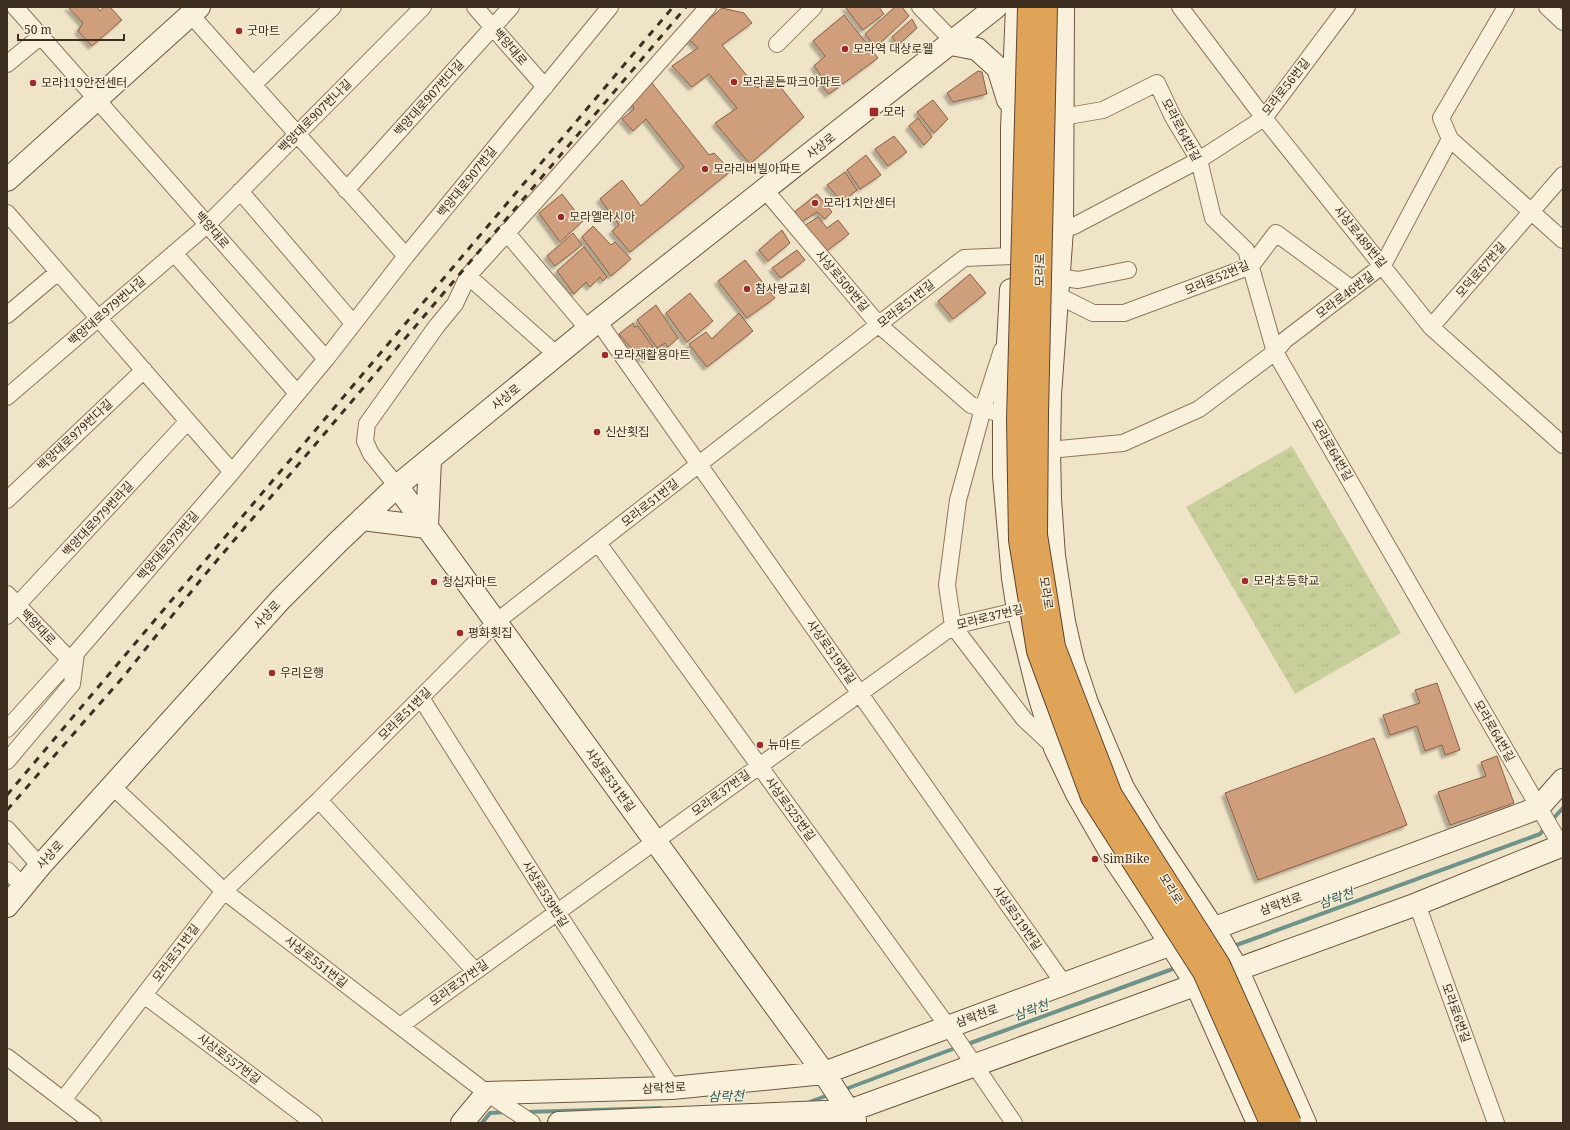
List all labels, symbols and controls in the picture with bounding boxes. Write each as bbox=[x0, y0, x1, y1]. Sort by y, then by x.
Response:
scale bar bbox=[18, 16, 124, 42]
text: 50 m bbox=[24, 21, 52, 38]
place label: 굿마트 bbox=[247, 22, 280, 39]
street label: 백양대로 bbox=[489, 24, 531, 69]
marker: 굿마트 bbox=[234, 26, 244, 36]
place label: 모라역 대상로웰 bbox=[853, 40, 933, 57]
marker: 모라역 대상로웰 bbox=[840, 44, 850, 54]
street label: 모라로56번길 bbox=[1258, 54, 1313, 119]
street label: 백양대로907번다길 bbox=[390, 56, 468, 140]
place label: 모라골든파크아파트 bbox=[742, 73, 841, 90]
place label: 모라119안전센터 bbox=[41, 74, 127, 91]
street label: 백양대로907번나길 bbox=[274, 75, 355, 156]
marker: 모라골든파크아파트 bbox=[729, 77, 739, 87]
marker: 모라119안전센터 bbox=[28, 78, 38, 88]
street label: 모라로64번길 bbox=[1158, 95, 1205, 164]
place label: 모라 bbox=[883, 103, 905, 120]
marker: 모라 bbox=[868, 106, 880, 118]
street label: 사상로 bbox=[802, 129, 839, 163]
street label: 백양대로907번길 bbox=[433, 143, 500, 221]
place label: 모라리버빌아파트 bbox=[713, 160, 801, 177]
marker: 모라리버빌아파트 bbox=[700, 164, 710, 174]
place label: 모라1치안센터 bbox=[823, 194, 896, 211]
marker: 모라1치안센터 bbox=[810, 198, 820, 208]
street label: 사상로489번길 bbox=[1330, 202, 1391, 271]
street label: 백양대로 bbox=[191, 207, 233, 252]
place label: 모라엘라시아 bbox=[569, 208, 635, 225]
marker: 모라엘라시아 bbox=[556, 212, 566, 222]
street label: 모덕로67번길 bbox=[1452, 238, 1510, 301]
street label: 사상로509번길 bbox=[812, 246, 873, 315]
street label: 모라로 bbox=[1031, 253, 1048, 287]
street label: 모라로52번길 bbox=[1182, 256, 1252, 299]
street label: 모라로46번길 bbox=[1312, 267, 1377, 322]
street label: 백양대로979번나길 bbox=[64, 272, 149, 349]
street label: 모라로51번길 bbox=[873, 276, 938, 331]
place label: 참사랑교회 bbox=[755, 280, 810, 297]
marker: 참사랑교회 bbox=[742, 284, 752, 294]
place label: 모라재활용마트 bbox=[613, 346, 690, 363]
marker: 모라재활용마트 bbox=[600, 350, 610, 360]
street label: 사상로 bbox=[487, 380, 524, 414]
street label: 백양대로979번다길 bbox=[33, 395, 116, 474]
street label: 모라로64번길 bbox=[1308, 416, 1357, 484]
place label: 신산횟집 bbox=[605, 423, 649, 440]
marker: 신산횟집 bbox=[592, 427, 602, 437]
street label: 모라로51번길 bbox=[617, 475, 682, 530]
street label: 백양대로979번라길 bbox=[58, 477, 137, 560]
street label: 백양대로979번길 bbox=[133, 508, 202, 584]
place label: 모라초등학교 bbox=[1253, 572, 1319, 589]
place label: 청십자마트 bbox=[442, 573, 497, 590]
street label: 모라로 bbox=[1036, 575, 1057, 611]
marker: 모라초등학교 bbox=[1240, 576, 1250, 586]
marker: 청십자마트 bbox=[429, 577, 439, 587]
street label: 사상로 bbox=[249, 597, 284, 633]
street label: 모라로37번길 bbox=[955, 600, 1025, 633]
street label: 백양대로 bbox=[17, 605, 60, 648]
street label: 사상로519번길 bbox=[803, 616, 860, 687]
place label: 평화횟집 bbox=[468, 624, 512, 641]
marker: 평화횟집 bbox=[455, 628, 465, 638]
place label: 우리은행 bbox=[280, 664, 324, 681]
marker: 우리은행 bbox=[267, 668, 277, 678]
street label: 모라로51번길 bbox=[374, 683, 435, 744]
street label: 모라로64번길 bbox=[1470, 697, 1519, 765]
place label: 뉴마트 bbox=[768, 736, 801, 753]
marker: 뉴마트 bbox=[755, 740, 765, 750]
street label: 사상로531번길 bbox=[581, 744, 639, 815]
street label: 모라로37번길 bbox=[688, 766, 753, 820]
street label: 사상로525번길 bbox=[761, 773, 819, 844]
street label: 사상로 bbox=[32, 837, 67, 873]
place label: SimBike bbox=[1103, 850, 1150, 867]
marker: SimBike bbox=[1090, 854, 1100, 864]
street label: 사상로539번길 bbox=[518, 857, 573, 930]
street label: 모라로 bbox=[1155, 870, 1187, 907]
street label: 사상로519번길 bbox=[989, 882, 1046, 953]
water label: 삼락천 bbox=[1316, 883, 1357, 913]
street label: 삼락천로 bbox=[1257, 888, 1304, 919]
street label: 모라로51번길 bbox=[148, 920, 203, 985]
street label: 사상로551번길 bbox=[281, 932, 351, 991]
street label: 모라로37번길 bbox=[426, 956, 491, 1010]
street label: 모라로6번길 bbox=[1438, 981, 1475, 1045]
water label: 삼락천 bbox=[1011, 995, 1052, 1025]
street label: 삼락천로 bbox=[953, 1000, 1000, 1031]
street label: 사상로557번길 bbox=[194, 1029, 264, 1088]
street label: 삼락천로 bbox=[641, 1078, 686, 1097]
water label: 삼락천 bbox=[708, 1086, 745, 1106]

